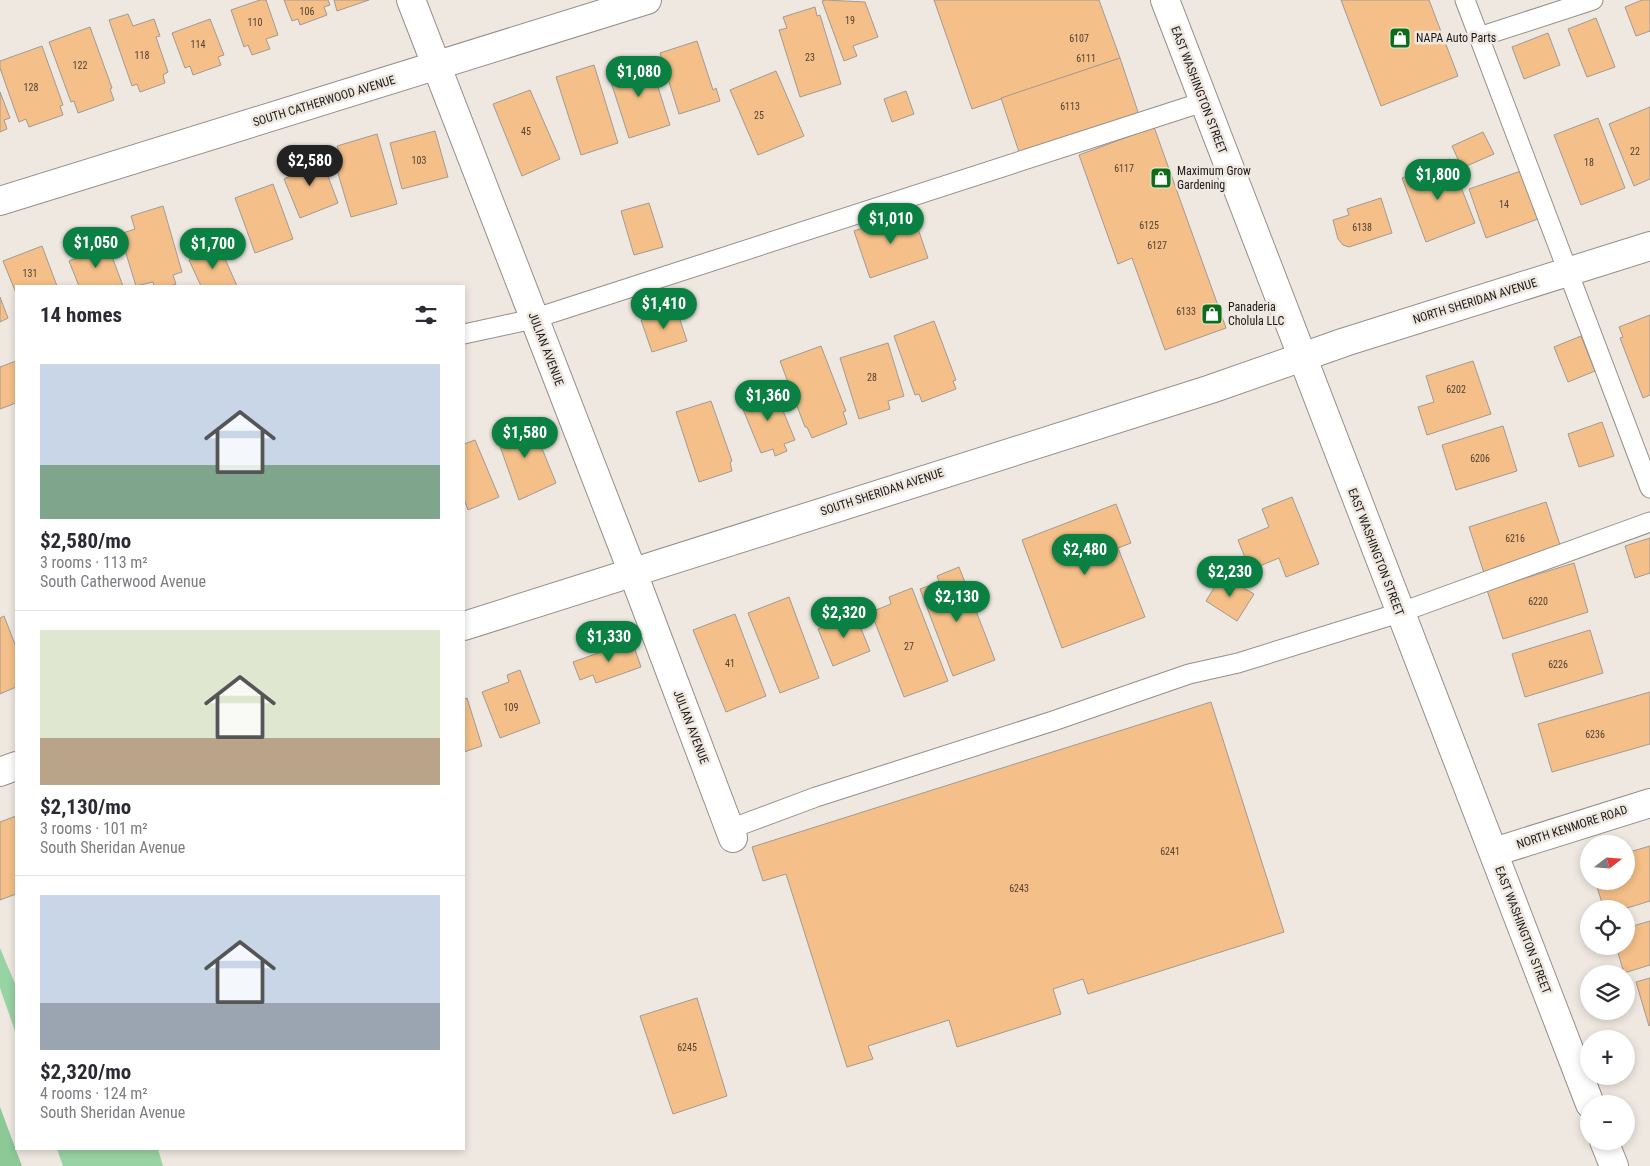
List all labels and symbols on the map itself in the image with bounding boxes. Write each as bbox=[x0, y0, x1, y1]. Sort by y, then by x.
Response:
house number: 106 bbox=[300, 6, 314, 17]
house number: 19 bbox=[845, 15, 855, 26]
house number: 110 bbox=[248, 17, 262, 28]
street label: EAST WASHINGTON STREET bbox=[1168, 24, 1230, 156]
shop icon: NAPA Auto Parts bbox=[1388, 26, 1412, 50]
place label: NAPA Auto Parts bbox=[1416, 31, 1496, 45]
house number: 6107 bbox=[1069, 33, 1089, 44]
house number: 114 bbox=[191, 39, 205, 50]
house number: 118 bbox=[135, 50, 149, 61]
house number: 23 bbox=[805, 52, 815, 63]
house number: 6111 bbox=[1076, 53, 1096, 64]
pin: $1,080 bbox=[598, 56, 680, 98]
house number: 122 bbox=[73, 60, 87, 71]
street label: SOUTH CATHERWOOD AVENUE bbox=[251, 73, 397, 129]
house number: 128 bbox=[24, 82, 38, 93]
house number: 6113 bbox=[1060, 101, 1080, 112]
house number: 25 bbox=[754, 110, 764, 121]
house number: 45 bbox=[521, 126, 531, 137]
pin: $2,580 bbox=[269, 144, 351, 187]
house number: 22 bbox=[1630, 146, 1640, 157]
house number: 103 bbox=[412, 155, 426, 166]
house number: 18 bbox=[1584, 157, 1594, 168]
pin: $1,800 bbox=[1397, 158, 1479, 201]
house number: 6117 bbox=[1114, 163, 1134, 174]
place label: Maximum Grow Gardening bbox=[1177, 164, 1251, 192]
shop icon: Maximum Grow Gardening bbox=[1149, 166, 1173, 190]
house number: 14 bbox=[1499, 199, 1509, 210]
pin: $1,010 bbox=[850, 202, 932, 245]
house number: 6125 bbox=[1139, 220, 1159, 231]
house number: 6138 bbox=[1352, 222, 1372, 233]
pin: $1,050 bbox=[55, 226, 137, 269]
pin: $1,700 bbox=[172, 228, 254, 270]
house number: 6127 bbox=[1147, 240, 1167, 251]
house number: 131 bbox=[23, 268, 37, 279]
street label: NORTH SHERIDAN AVENUE bbox=[1411, 275, 1539, 327]
pin: $1,410 bbox=[623, 288, 705, 330]
place label: Panaderia Cholula LLC bbox=[1228, 300, 1284, 328]
shop icon: Panaderia Cholula LLC bbox=[1200, 302, 1224, 326]
house number: 6133 bbox=[1176, 306, 1196, 317]
street label: JULIAN AVENUE bbox=[526, 310, 566, 388]
house number: 28 bbox=[867, 372, 877, 383]
pin: $1,360 bbox=[727, 380, 809, 422]
house number: 6202 bbox=[1446, 384, 1466, 395]
pin: $1,580 bbox=[484, 416, 566, 459]
house number: 6206 bbox=[1470, 453, 1490, 464]
street label: SOUTH SHERIDAN AVENUE bbox=[819, 465, 945, 519]
street label: EAST WASHINGTON STREET bbox=[1345, 486, 1407, 618]
house number: 6216 bbox=[1505, 533, 1525, 544]
pin: $2,480 bbox=[1044, 534, 1126, 576]
pin: $2,230 bbox=[1189, 556, 1271, 598]
pin: $2,130 bbox=[916, 580, 998, 623]
pin: $2,320 bbox=[803, 596, 885, 639]
house number: 6220 bbox=[1528, 596, 1548, 607]
pin: $1,330 bbox=[568, 620, 650, 663]
house number: 27 bbox=[904, 641, 914, 652]
house number: 41 bbox=[725, 658, 735, 669]
house number: 6226 bbox=[1548, 659, 1568, 670]
street label: JULIAN AVENUE bbox=[671, 688, 711, 766]
house number: 109 bbox=[504, 702, 518, 713]
house number: 6236 bbox=[1585, 729, 1605, 740]
street label: NORTH KENMORE ROAD bbox=[1515, 802, 1629, 852]
north arrow bbox=[1580, 835, 1635, 890]
house number: 6241 bbox=[1160, 846, 1180, 857]
street label: EAST WASHINGTON STREET bbox=[1492, 864, 1554, 996]
house number: 6243 bbox=[1009, 883, 1029, 894]
house number: 6245 bbox=[677, 1042, 697, 1053]

